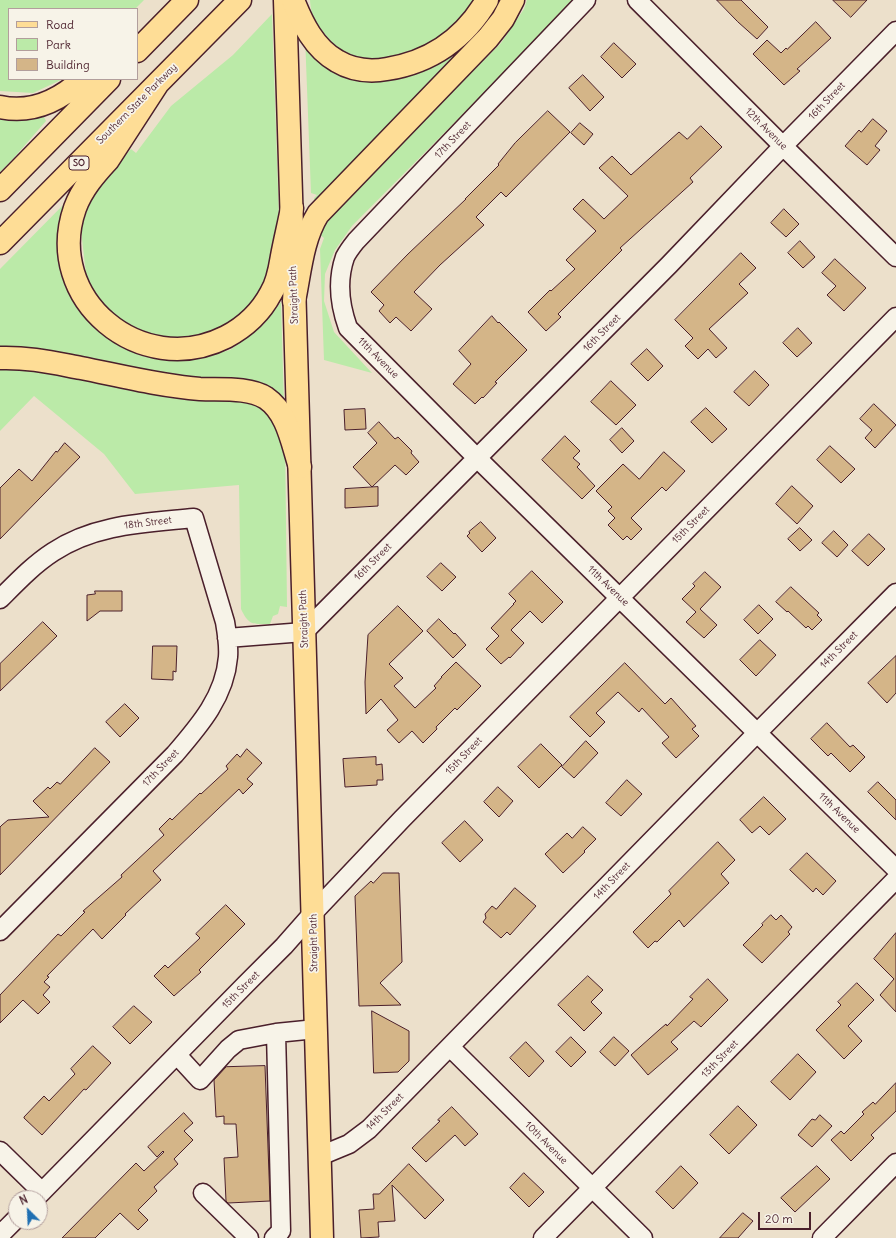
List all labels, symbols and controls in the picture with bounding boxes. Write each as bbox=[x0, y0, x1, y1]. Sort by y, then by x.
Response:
legend bbox=[8, 8, 138, 80]
text: Road bbox=[46, 17, 74, 32]
text: Park bbox=[46, 37, 71, 52]
text: Building bbox=[46, 57, 90, 72]
street label: Southern State Parkway bbox=[94, 61, 180, 147]
street label: 16th Street bbox=[806, 80, 848, 122]
street label: 12th Avenue bbox=[742, 105, 790, 153]
street label: 17th Street bbox=[432, 119, 474, 161]
road number: SO bbox=[69, 156, 89, 170]
street label: Straight Path bbox=[287, 266, 301, 324]
street label: 16th Street bbox=[581, 312, 623, 354]
street label: 11th Avenue bbox=[355, 335, 401, 381]
street label: 15th Street bbox=[670, 504, 712, 546]
street label: 18th Street bbox=[123, 514, 173, 532]
street label: 16th Street bbox=[352, 541, 394, 583]
street label: 11th Avenue bbox=[585, 563, 631, 609]
street label: Straight Path bbox=[297, 590, 311, 648]
street label: 14th Street bbox=[818, 629, 860, 671]
street label: 15th Street bbox=[443, 735, 485, 777]
street label: 17th Street bbox=[140, 747, 182, 789]
street label: 11th Avenue bbox=[816, 790, 862, 836]
street label: 14th Street bbox=[591, 860, 633, 902]
street label: Straight Path bbox=[307, 914, 321, 972]
street label: 15th Street bbox=[220, 969, 262, 1011]
street label: 13th Street bbox=[699, 1038, 741, 1080]
street label: 14th Street bbox=[364, 1091, 406, 1133]
street label: 10th Avenue bbox=[522, 1119, 570, 1167]
north arrow bbox=[8, 1190, 48, 1230]
text: N bbox=[17, 1192, 30, 1208]
scale bar bbox=[760, 1204, 813, 1230]
text: 20 m bbox=[765, 1211, 793, 1226]

